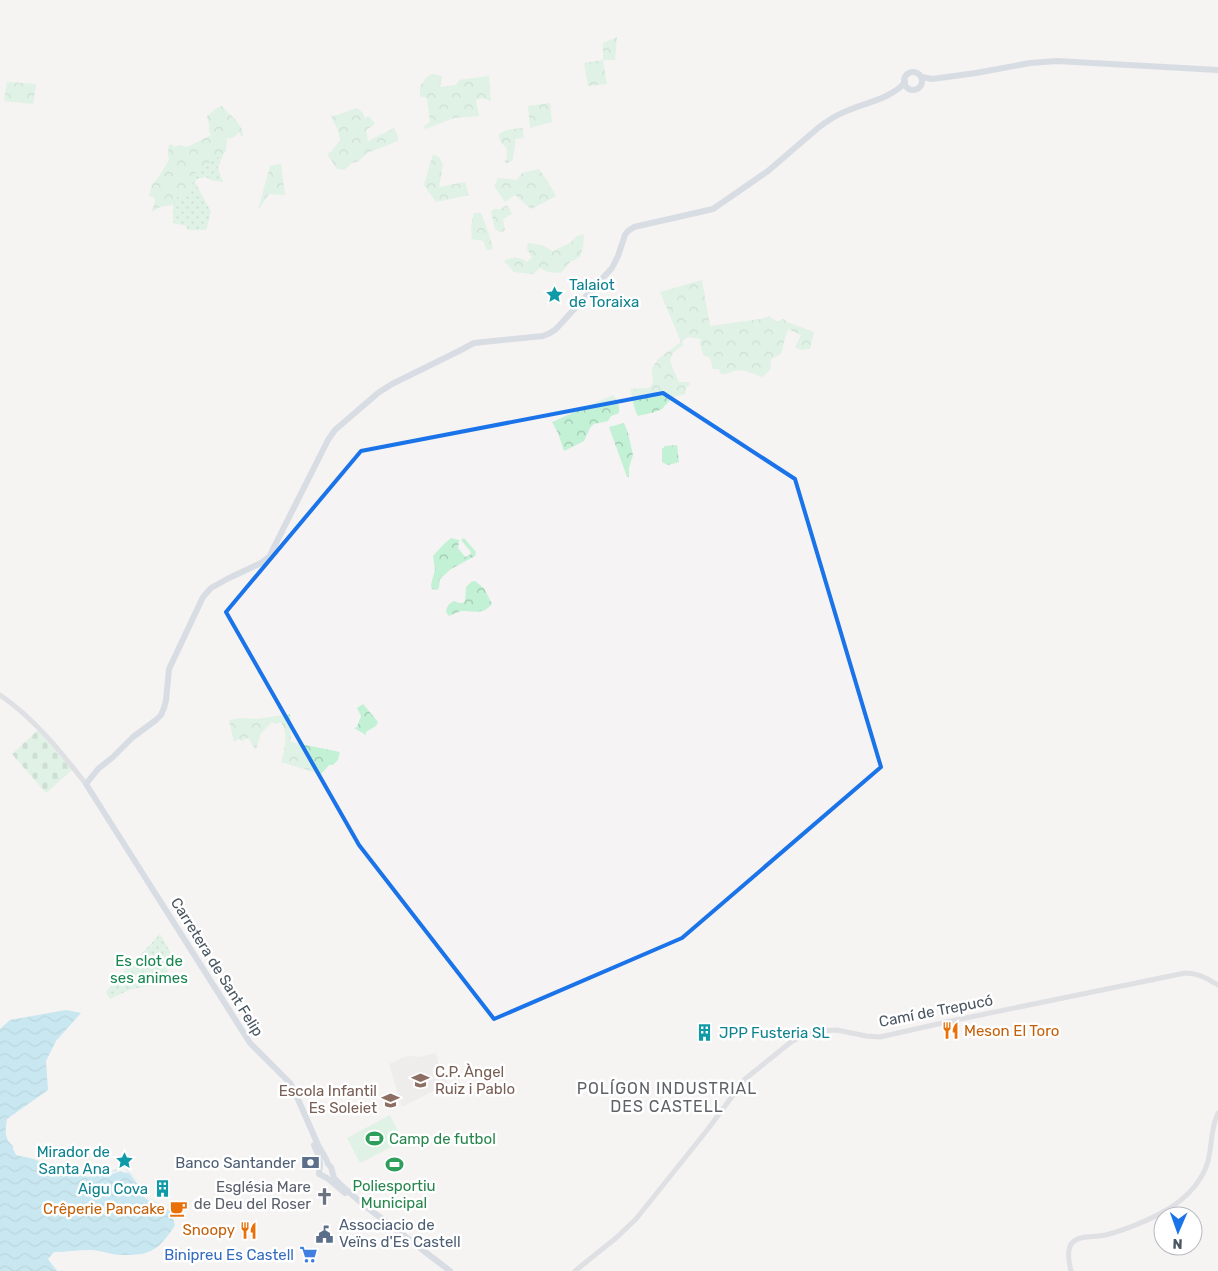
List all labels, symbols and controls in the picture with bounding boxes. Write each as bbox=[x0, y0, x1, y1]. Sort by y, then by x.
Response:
place label: Talaiot de Toraixa bbox=[569, 276, 639, 311]
place icon: Talaiot de Toraixa bbox=[545, 284, 565, 304]
street label: Carretera de Sant Felip bbox=[167, 894, 267, 1040]
park label: Es clot de ses animes bbox=[110, 952, 188, 987]
street label: Camí de Trepucó bbox=[877, 991, 995, 1031]
restaurant icon: Meson El Toro bbox=[940, 1021, 960, 1041]
place label: Meson El Toro bbox=[964, 1022, 1059, 1040]
building icon: JPP Fusteria SL bbox=[695, 1023, 715, 1043]
place label: JPP Fusteria SL bbox=[719, 1024, 830, 1042]
place label: C.P. Àngel Ruiz i Pablo bbox=[435, 1063, 515, 1098]
school or university icon: C.P. Àngel Ruiz i Pablo bbox=[411, 1071, 431, 1091]
district label: POLÍGON INDUSTRIAL DES CASTELL bbox=[577, 1079, 757, 1116]
place label: Escola Infantil Es Soleiet bbox=[279, 1082, 377, 1117]
school or university icon: Escola Infantil Es Soleiet bbox=[381, 1090, 401, 1110]
sports icon: Camp de futbol bbox=[365, 1129, 385, 1149]
place label: Camp de futbol bbox=[389, 1130, 496, 1148]
place label: Mirador de Santa Ana bbox=[37, 1143, 110, 1178]
place icon: Mirador de Santa Ana bbox=[114, 1151, 134, 1171]
bank icon: Banco Santander bbox=[300, 1153, 320, 1173]
place label: Banco Santander bbox=[175, 1154, 296, 1172]
sports icon: Poliesportiu Municipal bbox=[384, 1155, 404, 1175]
place label: Poliesportiu Municipal bbox=[352, 1177, 436, 1212]
place label: Església Mare de Deu del Roser bbox=[194, 1178, 311, 1213]
building icon: Aigu Cova bbox=[152, 1179, 172, 1199]
place label: Aigu Cova bbox=[78, 1180, 148, 1198]
church icon: Església Mare de Deu del Roser bbox=[315, 1186, 335, 1206]
cafe icon: Crêperie Pancake bbox=[169, 1199, 189, 1219]
place label: Crêperie Pancake bbox=[43, 1200, 165, 1218]
north arrow bbox=[1153, 1206, 1203, 1256]
place label: Associacio de Veïns d'Es Castell bbox=[339, 1216, 461, 1251]
restaurant icon: Snoopy bbox=[239, 1220, 259, 1240]
place label: Snoopy bbox=[182, 1221, 235, 1239]
public building icon: Associacio de Veïns d'Es Castell bbox=[315, 1224, 335, 1244]
text: N bbox=[1172, 1235, 1183, 1252]
supermarket icon: Binipreu Es Castell bbox=[298, 1245, 318, 1265]
place label: Binipreu Es Castell bbox=[164, 1246, 294, 1264]

